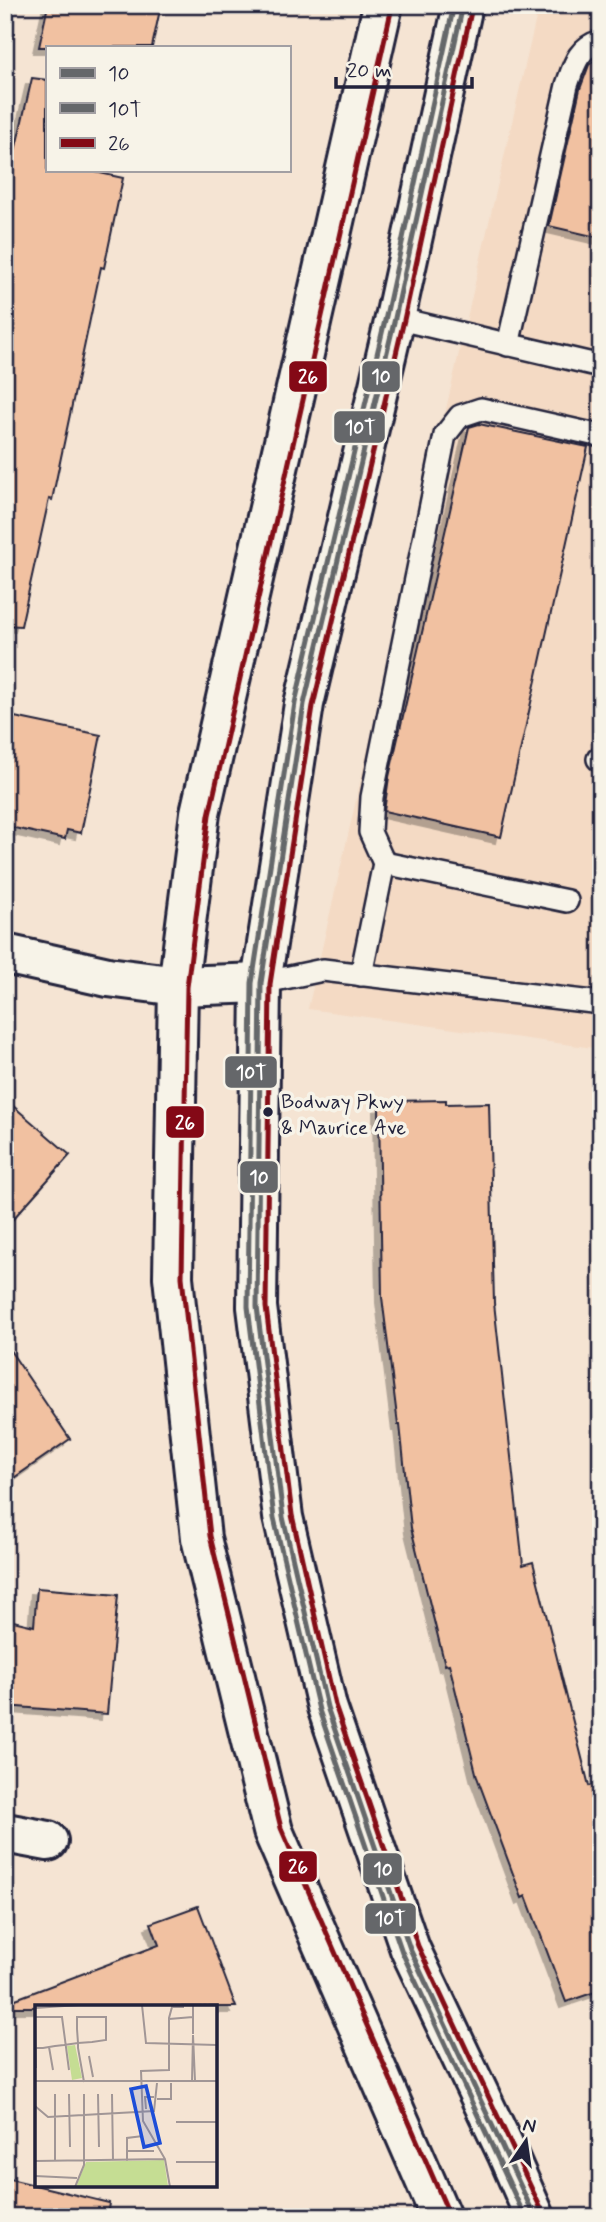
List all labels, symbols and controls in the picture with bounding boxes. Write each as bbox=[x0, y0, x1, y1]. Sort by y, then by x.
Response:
legend bbox=[46, 46, 290, 172]
scale bar bbox=[336, 46, 473, 90]
text: 20 m bbox=[347, 57, 392, 85]
text: 10 bbox=[108, 60, 129, 88]
text: 10T bbox=[108, 96, 142, 124]
text: 26 bbox=[108, 130, 130, 158]
line badge: 26 bbox=[288, 360, 328, 393]
line badge: 10 bbox=[361, 360, 401, 393]
text: 26 bbox=[298, 365, 318, 390]
text: 10 bbox=[371, 365, 391, 390]
line badge: 10T bbox=[333, 410, 386, 444]
text: 10T bbox=[345, 416, 376, 441]
line badge: 10T bbox=[224, 1055, 278, 1089]
text: 10T bbox=[236, 1061, 267, 1086]
place label: Bodway Pkwy & Maurice Ave bbox=[281, 1088, 406, 1142]
line badge: 26 bbox=[165, 1105, 205, 1139]
marker: Bodway Pkwy & Maurice Ave bbox=[261, 1105, 275, 1119]
text: 26 bbox=[175, 1111, 195, 1136]
line badge: 10 bbox=[239, 1160, 279, 1194]
text: 10 bbox=[249, 1166, 269, 1191]
line badge: 26 bbox=[278, 1850, 318, 1883]
line badge: 10 bbox=[362, 1852, 403, 1886]
text: 26 bbox=[288, 1855, 308, 1880]
text: 10 bbox=[373, 1858, 393, 1883]
line badge: 10T bbox=[364, 1902, 417, 1935]
text: 10T bbox=[375, 1907, 406, 1932]
inset map bbox=[35, 2005, 217, 2187]
north arrow bbox=[490, 2106, 560, 2176]
text: N bbox=[521, 2112, 538, 2140]

